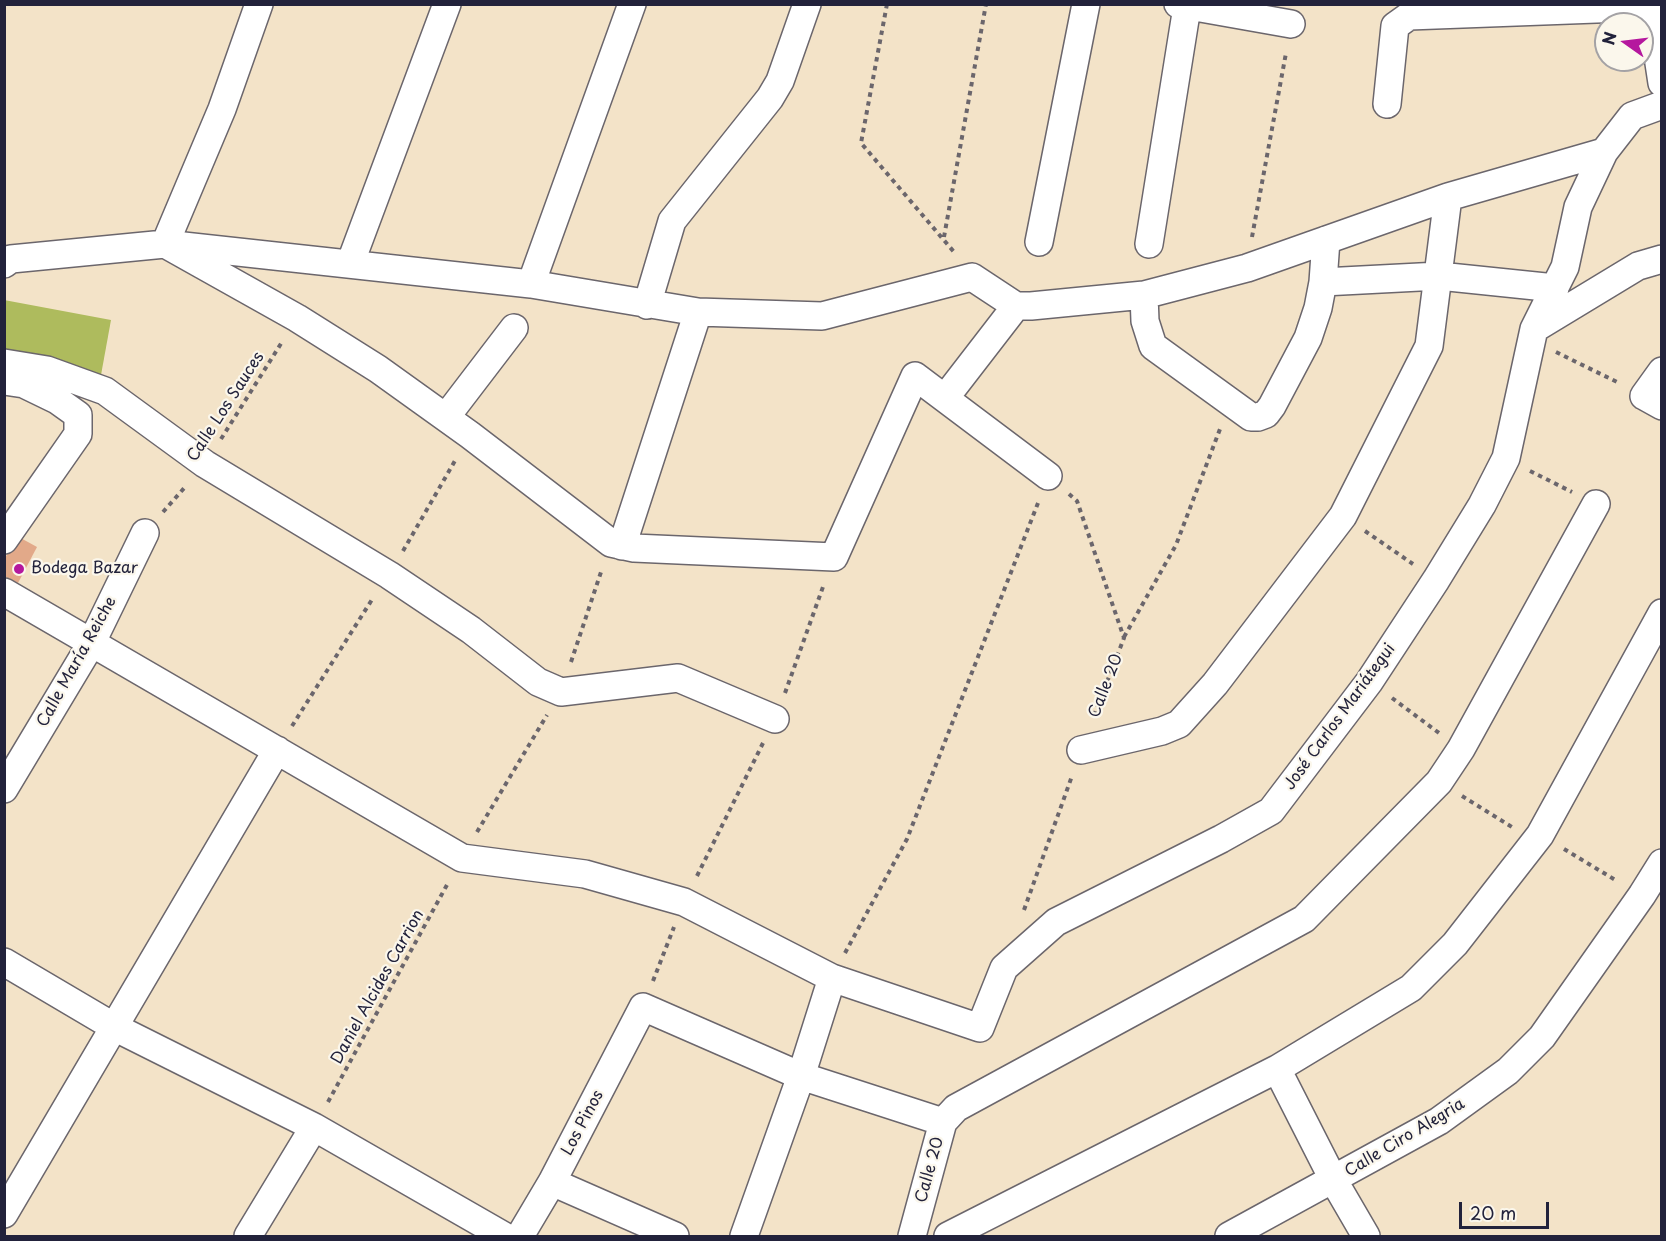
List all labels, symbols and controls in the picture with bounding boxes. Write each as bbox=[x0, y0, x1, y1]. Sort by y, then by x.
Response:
north arrow bbox=[1594, 12, 1654, 72]
text: N bbox=[1595, 29, 1622, 47]
street label: Calle Los Sauces bbox=[183, 349, 269, 465]
place label: Bodega Bazar bbox=[31, 559, 138, 579]
marker: Bodega Bazar bbox=[12, 562, 26, 576]
street label: Calle María Reiche bbox=[33, 593, 121, 731]
street label: José Carlos Mariátegui bbox=[1280, 640, 1400, 794]
street label: Calle 20 bbox=[1085, 651, 1127, 721]
street label: Daniel Alcides Carrion bbox=[328, 907, 428, 1067]
street label: Los Pinos bbox=[558, 1087, 608, 1159]
street label: Calle Ciro Alegria bbox=[1342, 1095, 1468, 1181]
street label: Calle 20 bbox=[912, 1135, 948, 1205]
scale bar bbox=[1462, 1190, 1552, 1228]
text: 20 m bbox=[1470, 1199, 1516, 1226]

